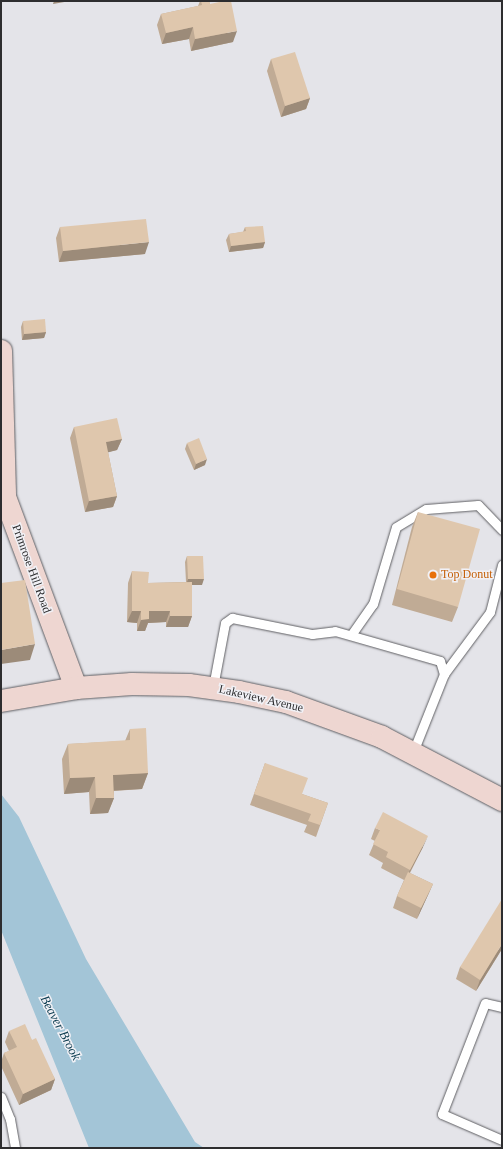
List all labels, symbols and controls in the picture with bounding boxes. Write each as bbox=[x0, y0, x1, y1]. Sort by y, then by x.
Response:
street label: Primrose Hill Road bbox=[8, 523, 54, 615]
place label: Top Donut bbox=[441, 568, 492, 582]
marker: Top Donut bbox=[428, 570, 438, 580]
street label: Lakeview Avenue bbox=[217, 682, 305, 716]
water label: Beaver Brook bbox=[36, 993, 84, 1063]

